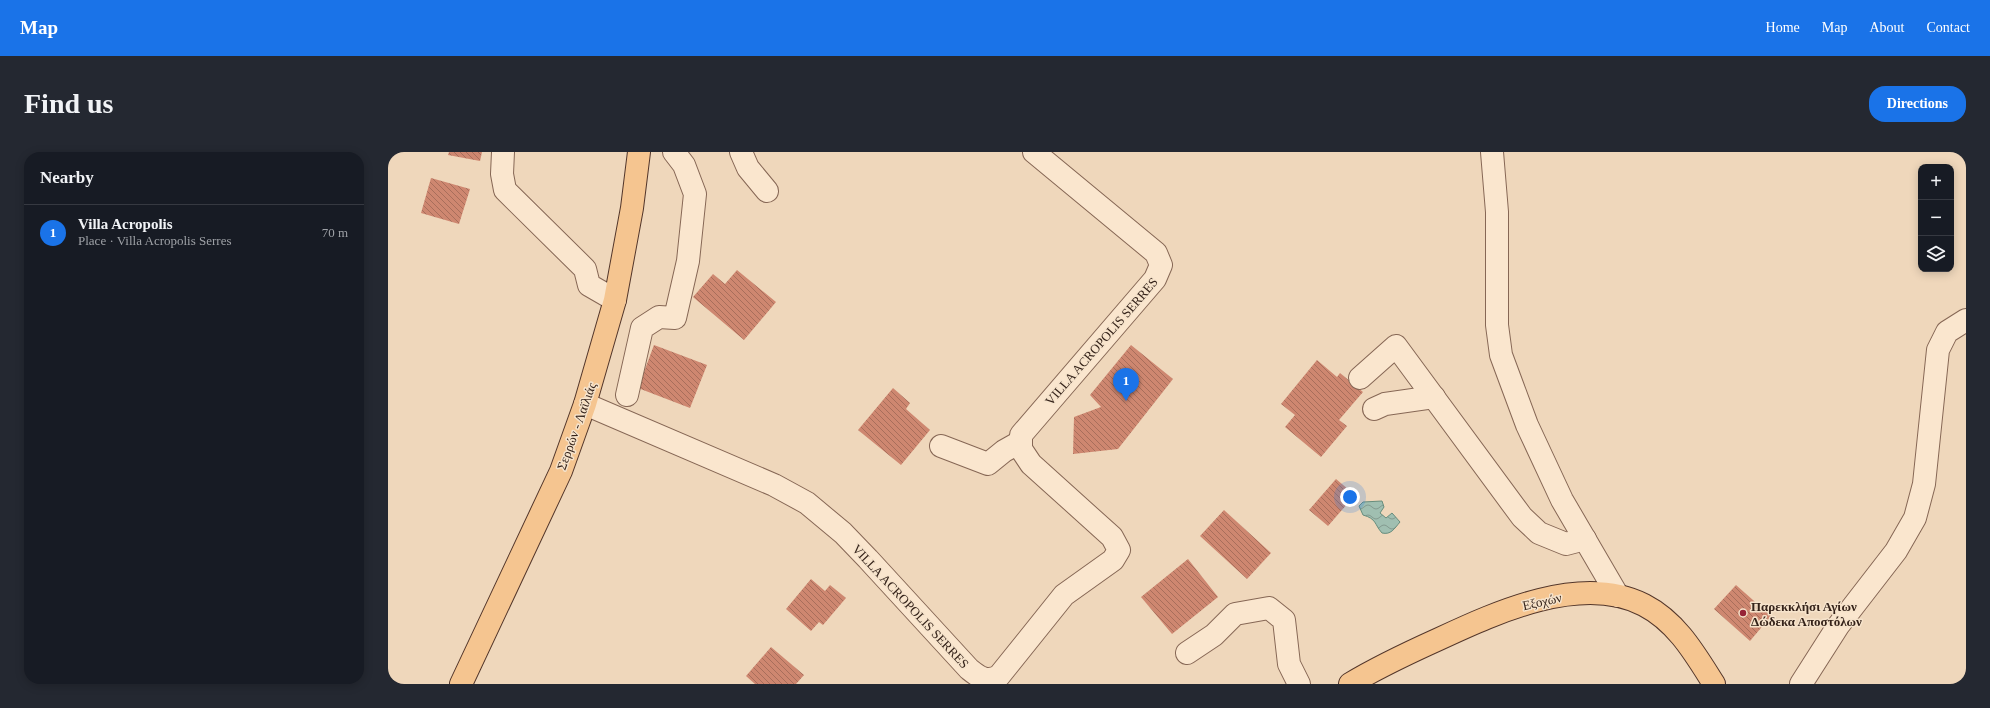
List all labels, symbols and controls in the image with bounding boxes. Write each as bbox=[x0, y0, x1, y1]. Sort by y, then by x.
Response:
text: Map bbox=[20, 17, 58, 38]
text: Home bbox=[1766, 20, 1800, 35]
text: Map bbox=[1822, 20, 1847, 35]
text: About bbox=[1869, 20, 1904, 35]
text: Contact bbox=[1926, 20, 1970, 35]
button: Directions bbox=[1869, 86, 1966, 122]
text: Find us bbox=[24, 88, 114, 119]
map controls bbox=[1918, 164, 1954, 272]
button: + bbox=[1918, 164, 1954, 200]
text: Nearby bbox=[40, 168, 94, 187]
button: − bbox=[1918, 200, 1954, 236]
text: Villa Acropolis bbox=[78, 216, 173, 232]
text: 1 bbox=[50, 225, 56, 240]
text: 70 m bbox=[322, 225, 348, 240]
text: Place · Villa Acropolis Serres bbox=[78, 233, 232, 248]
button: layers bbox=[1918, 236, 1954, 272]
street label: VILLA ACROPOLIS SERRES bbox=[1042, 275, 1161, 408]
pin: 1 bbox=[1113, 368, 1139, 401]
street label: Σερρών - Λαϊλιάς bbox=[554, 380, 600, 472]
your location bbox=[1340, 487, 1360, 507]
street label: VILLA ACROPOLIS SERRES bbox=[849, 541, 972, 671]
street label: Εξοχών bbox=[1521, 590, 1563, 613]
place label: Παρεκκλήσι Αγίων Δώδεκα Αποστόλων bbox=[1751, 599, 1862, 629]
marker: Παρεκκλήσι Αγίων Δώδεκα Αποστόλων bbox=[1738, 608, 1748, 618]

